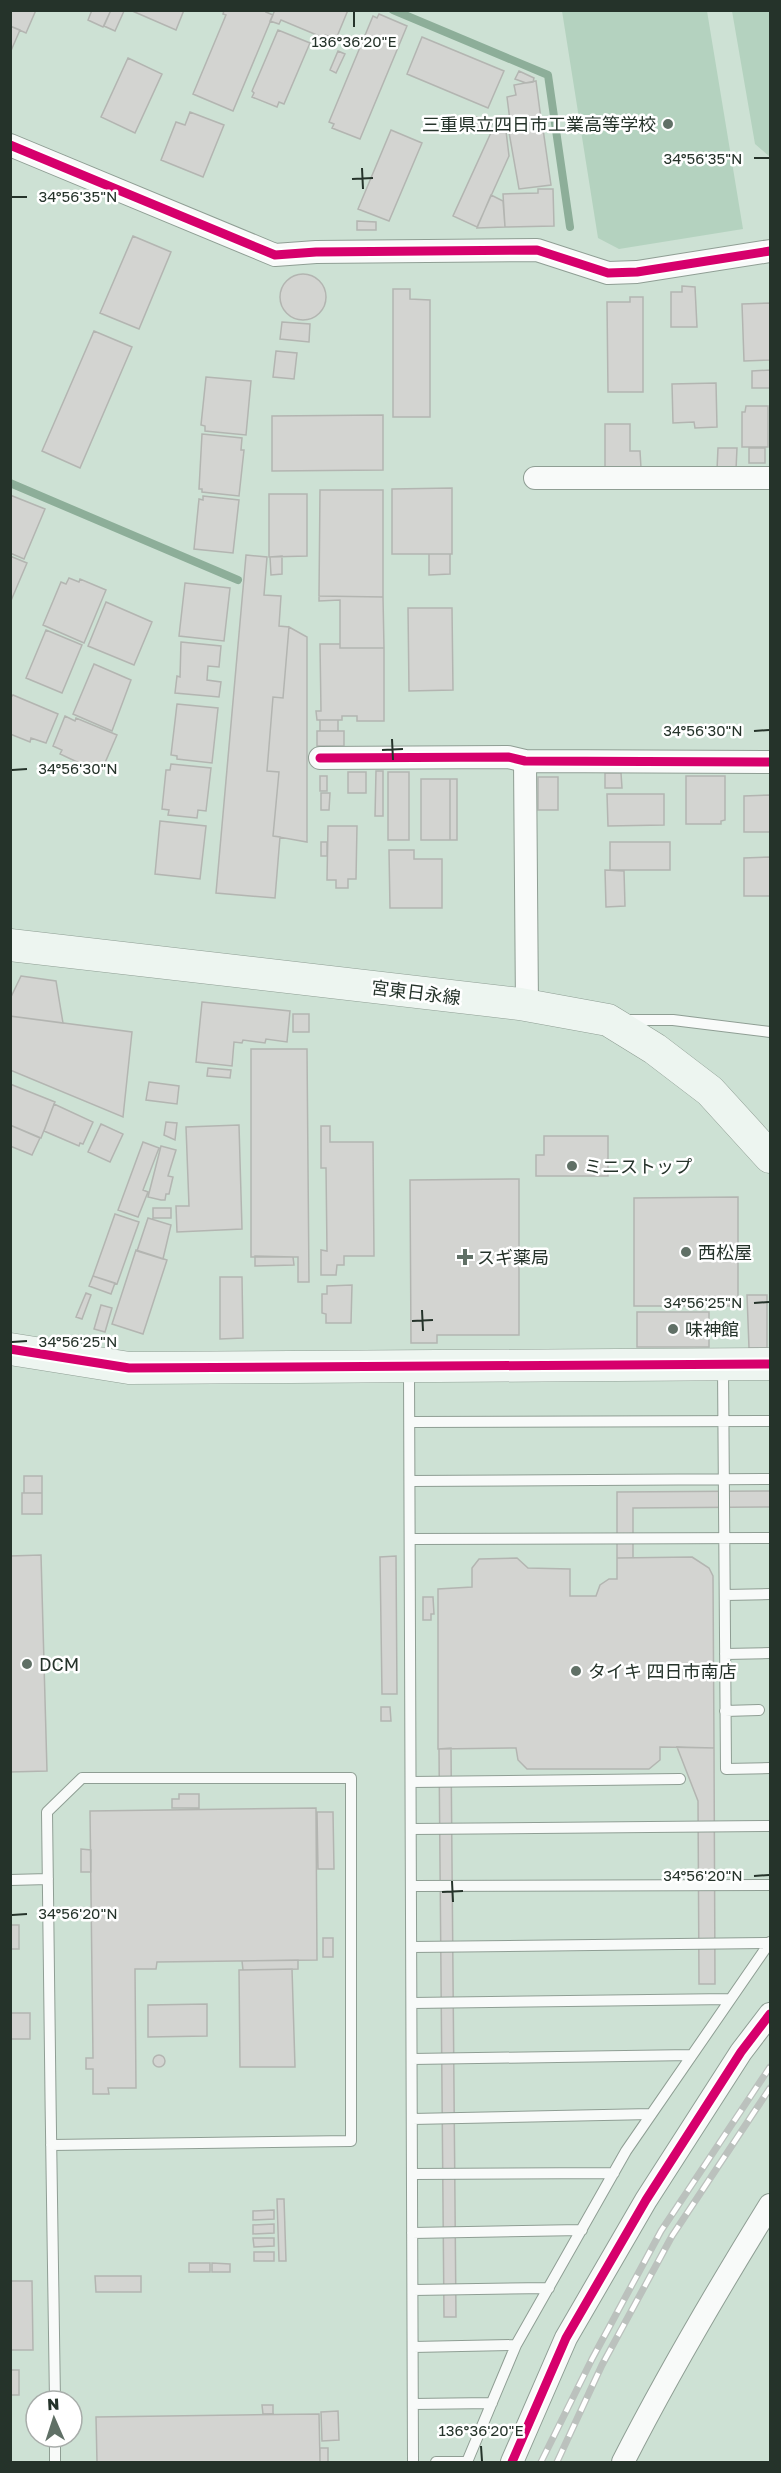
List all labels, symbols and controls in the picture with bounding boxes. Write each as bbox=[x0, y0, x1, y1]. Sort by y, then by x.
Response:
text: 136°36'20"E bbox=[311, 32, 397, 50]
place label: 三重県立四日市工業高等学校 bbox=[422, 113, 656, 135]
marker: 三重県立四日市工業高等学校 bbox=[661, 117, 675, 131]
text: 34°56'35"N bbox=[664, 149, 742, 167]
text: 34°56'35"N bbox=[39, 187, 117, 205]
text: 34°56'30"N bbox=[663, 721, 743, 739]
text: 34°56'30"N bbox=[38, 759, 118, 777]
street label: 宮東日永線 bbox=[370, 976, 462, 1008]
place label: ミニストップ bbox=[584, 1155, 692, 1177]
marker: ミニストップ bbox=[565, 1159, 579, 1173]
place label: 西松屋 bbox=[698, 1241, 752, 1263]
marker: 西松屋 bbox=[679, 1245, 693, 1259]
place label: スギ薬局 bbox=[477, 1246, 549, 1268]
marker: スギ薬局 bbox=[458, 1250, 472, 1264]
text: 34°56'25"N bbox=[664, 1293, 742, 1311]
place label: 味神館 bbox=[685, 1318, 739, 1340]
marker: 味神館 bbox=[666, 1322, 680, 1336]
text: 34°56'25"N bbox=[39, 1332, 117, 1350]
place label: DCM bbox=[39, 1653, 79, 1675]
marker: DCM bbox=[20, 1657, 34, 1671]
place label: タイキ 四日市南店 bbox=[588, 1660, 737, 1682]
marker: タイキ 四日市南店 bbox=[569, 1664, 583, 1678]
text: 34°56'20"N bbox=[663, 1866, 743, 1884]
text: 34°56'20"N bbox=[38, 1904, 118, 1922]
north arrow bbox=[24, 2389, 84, 2449]
text: N bbox=[47, 2394, 60, 2414]
text: 136°36'20"E bbox=[438, 2421, 524, 2439]

